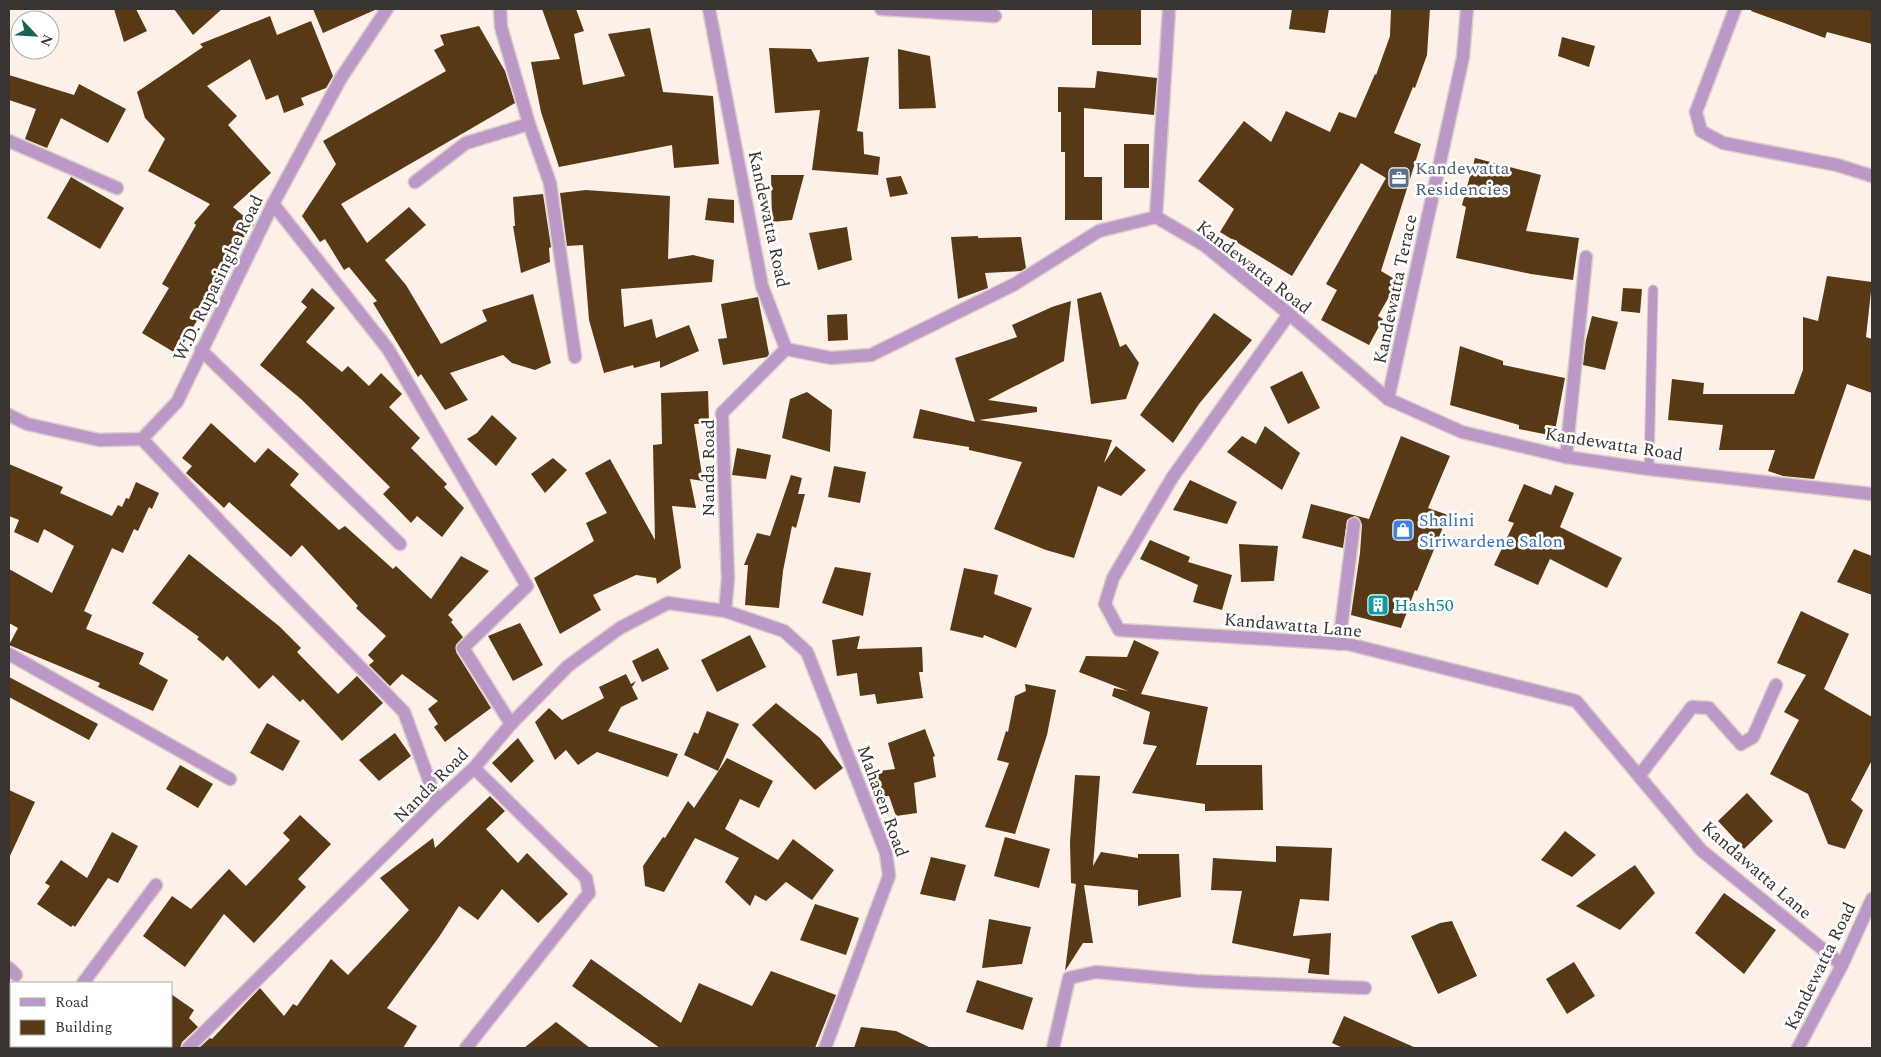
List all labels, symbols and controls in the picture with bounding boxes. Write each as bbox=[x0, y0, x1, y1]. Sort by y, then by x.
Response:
north arrow bbox=[10, 10, 60, 60]
text: N bbox=[34, 31, 58, 50]
street label: Kandewatta Road bbox=[741, 148, 796, 290]
place label: Kandewatta Residencies bbox=[1415, 155, 1510, 203]
office icon: Kandewatta Residencies bbox=[1387, 166, 1411, 190]
street label: W.D. Rupasinghe Road bbox=[166, 190, 270, 366]
street label: Kandewatta Terace bbox=[1366, 212, 1425, 366]
street label: Kandewatta Road bbox=[1190, 214, 1317, 321]
street label: Nanda Road bbox=[695, 419, 722, 517]
street label: Kandewatta Road bbox=[1543, 420, 1685, 469]
place label: Shalini Siriwardene Salon bbox=[1419, 507, 1563, 555]
shop icon: Shalini Siriwardene Salon bbox=[1391, 518, 1415, 542]
place label: Hash50 bbox=[1394, 592, 1454, 619]
building icon: Hash50 bbox=[1366, 593, 1390, 617]
street label: Kandawatta Lane bbox=[1223, 606, 1363, 645]
street label: Nanda Road bbox=[387, 741, 475, 829]
street label: Mahasen Road bbox=[850, 741, 915, 861]
street label: Kandawatta Lane bbox=[1696, 815, 1818, 926]
street label: Kandewatta Road bbox=[1778, 898, 1863, 1035]
legend bbox=[10, 982, 172, 1047]
text: Road bbox=[55, 991, 89, 1014]
text: Building bbox=[55, 1016, 112, 1039]

